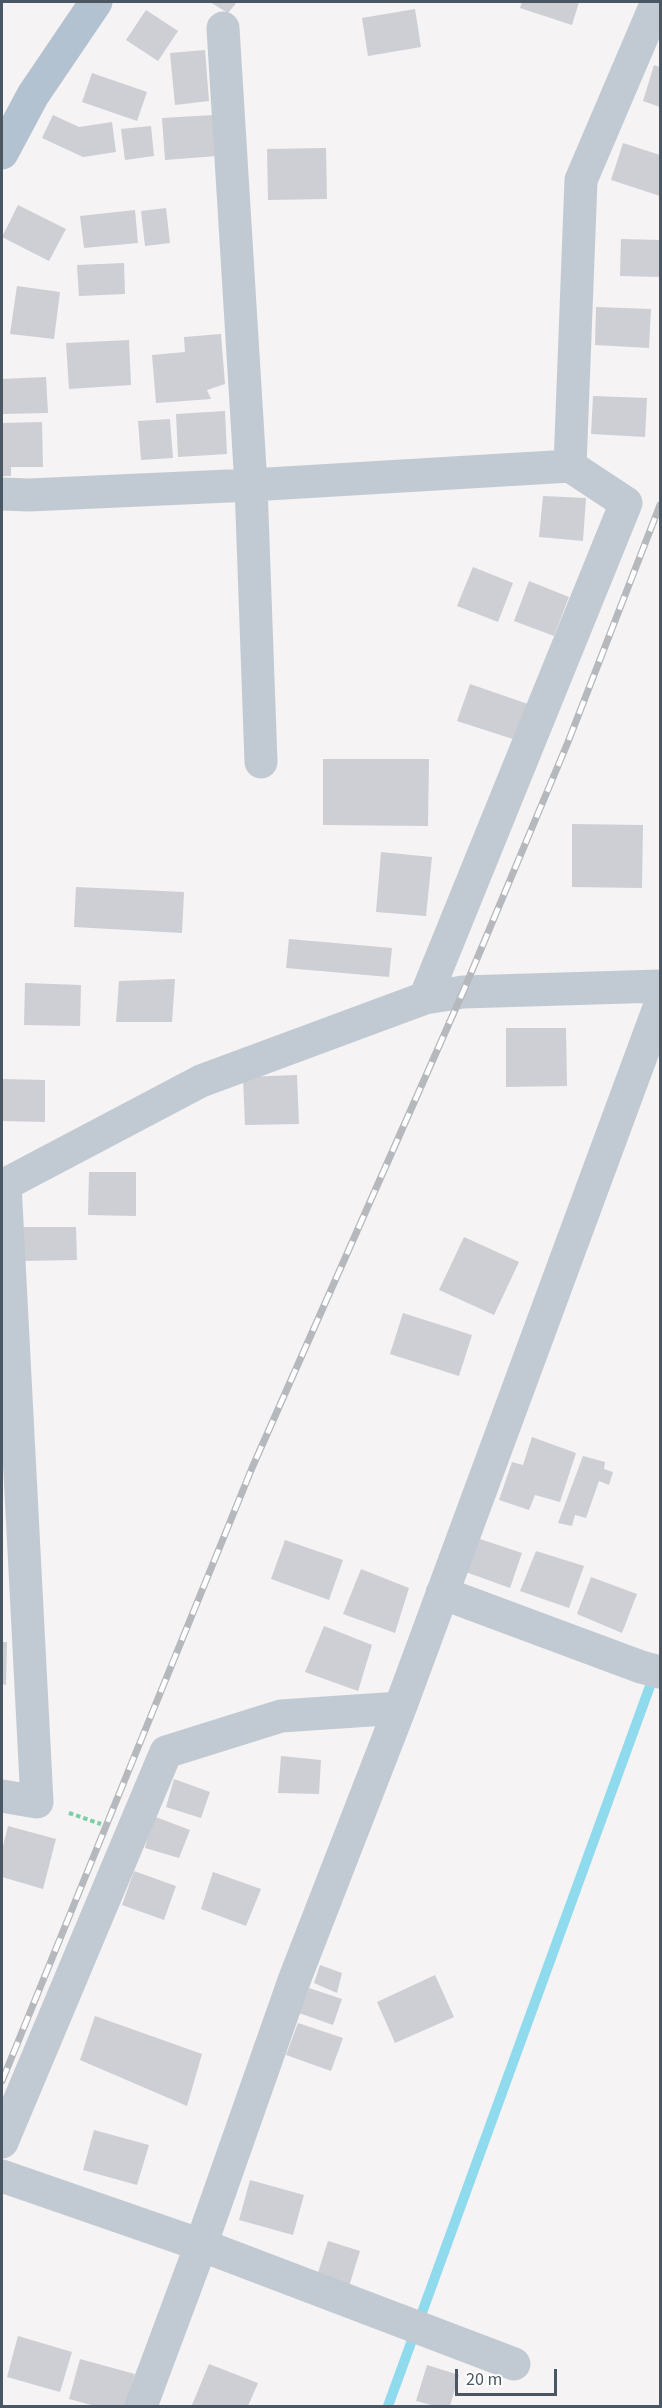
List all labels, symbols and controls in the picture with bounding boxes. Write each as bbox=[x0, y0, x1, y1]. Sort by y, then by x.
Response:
scale bar bbox=[458, 2357, 560, 2395]
text: 20 m bbox=[466, 2367, 502, 2392]

